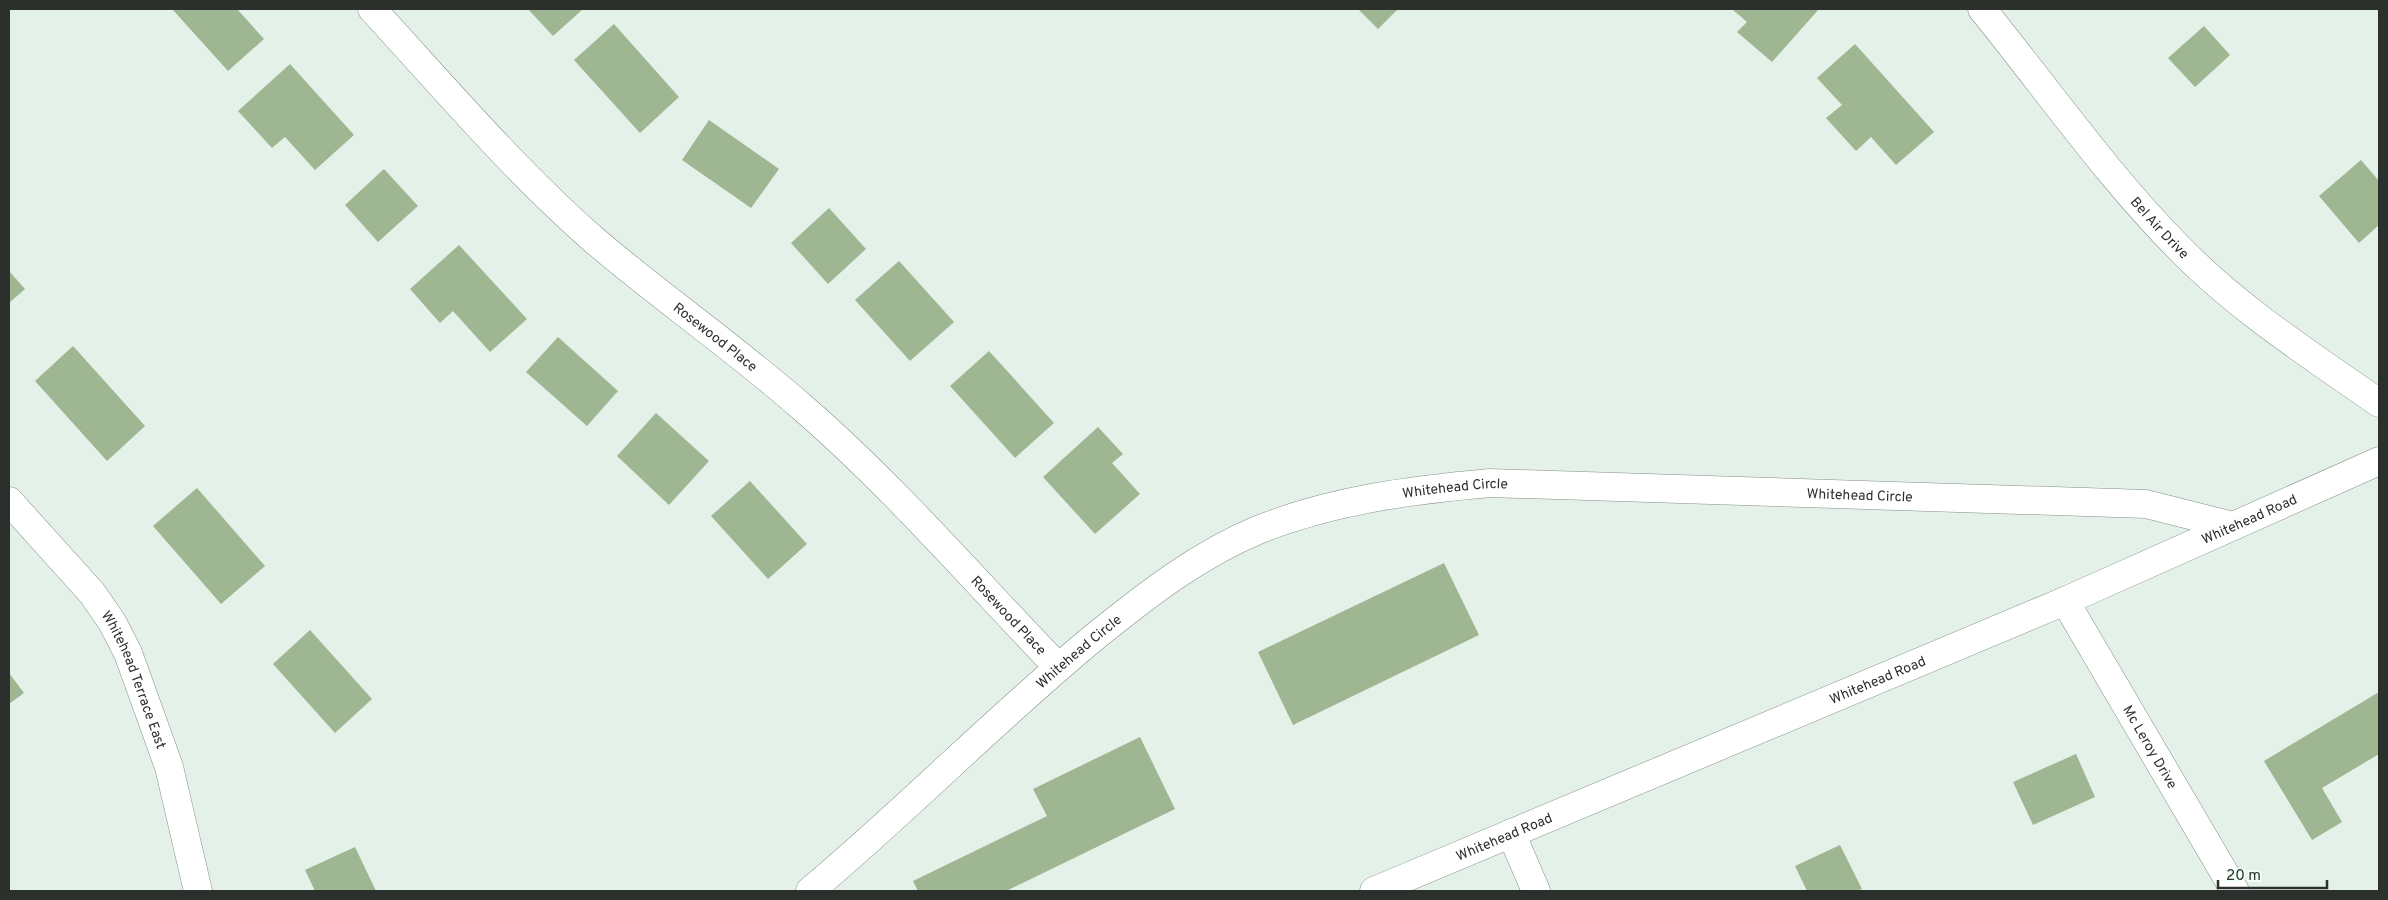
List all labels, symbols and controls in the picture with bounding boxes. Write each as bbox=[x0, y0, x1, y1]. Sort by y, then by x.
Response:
street label: Bel Air Drive bbox=[2126, 194, 2192, 263]
street label: Rosewood Place bbox=[669, 300, 760, 376]
street label: Whitehead Circle bbox=[1401, 476, 1508, 503]
street label: Whitehead Circle bbox=[1806, 486, 1913, 507]
street label: Whitehead Road bbox=[2199, 492, 2300, 549]
street label: Rosewood Place bbox=[967, 573, 1049, 659]
street label: Whitehead Terrace East bbox=[97, 608, 169, 751]
street label: Whitehead Circle bbox=[1033, 612, 1126, 693]
street label: Whitehead Road bbox=[1827, 653, 1929, 709]
street label: Mc Leroy Drive bbox=[2118, 703, 2180, 792]
street label: Whitehead Road bbox=[1454, 810, 1555, 866]
scale bar bbox=[2218, 858, 2327, 890]
text: 20 m bbox=[2226, 867, 2261, 886]

